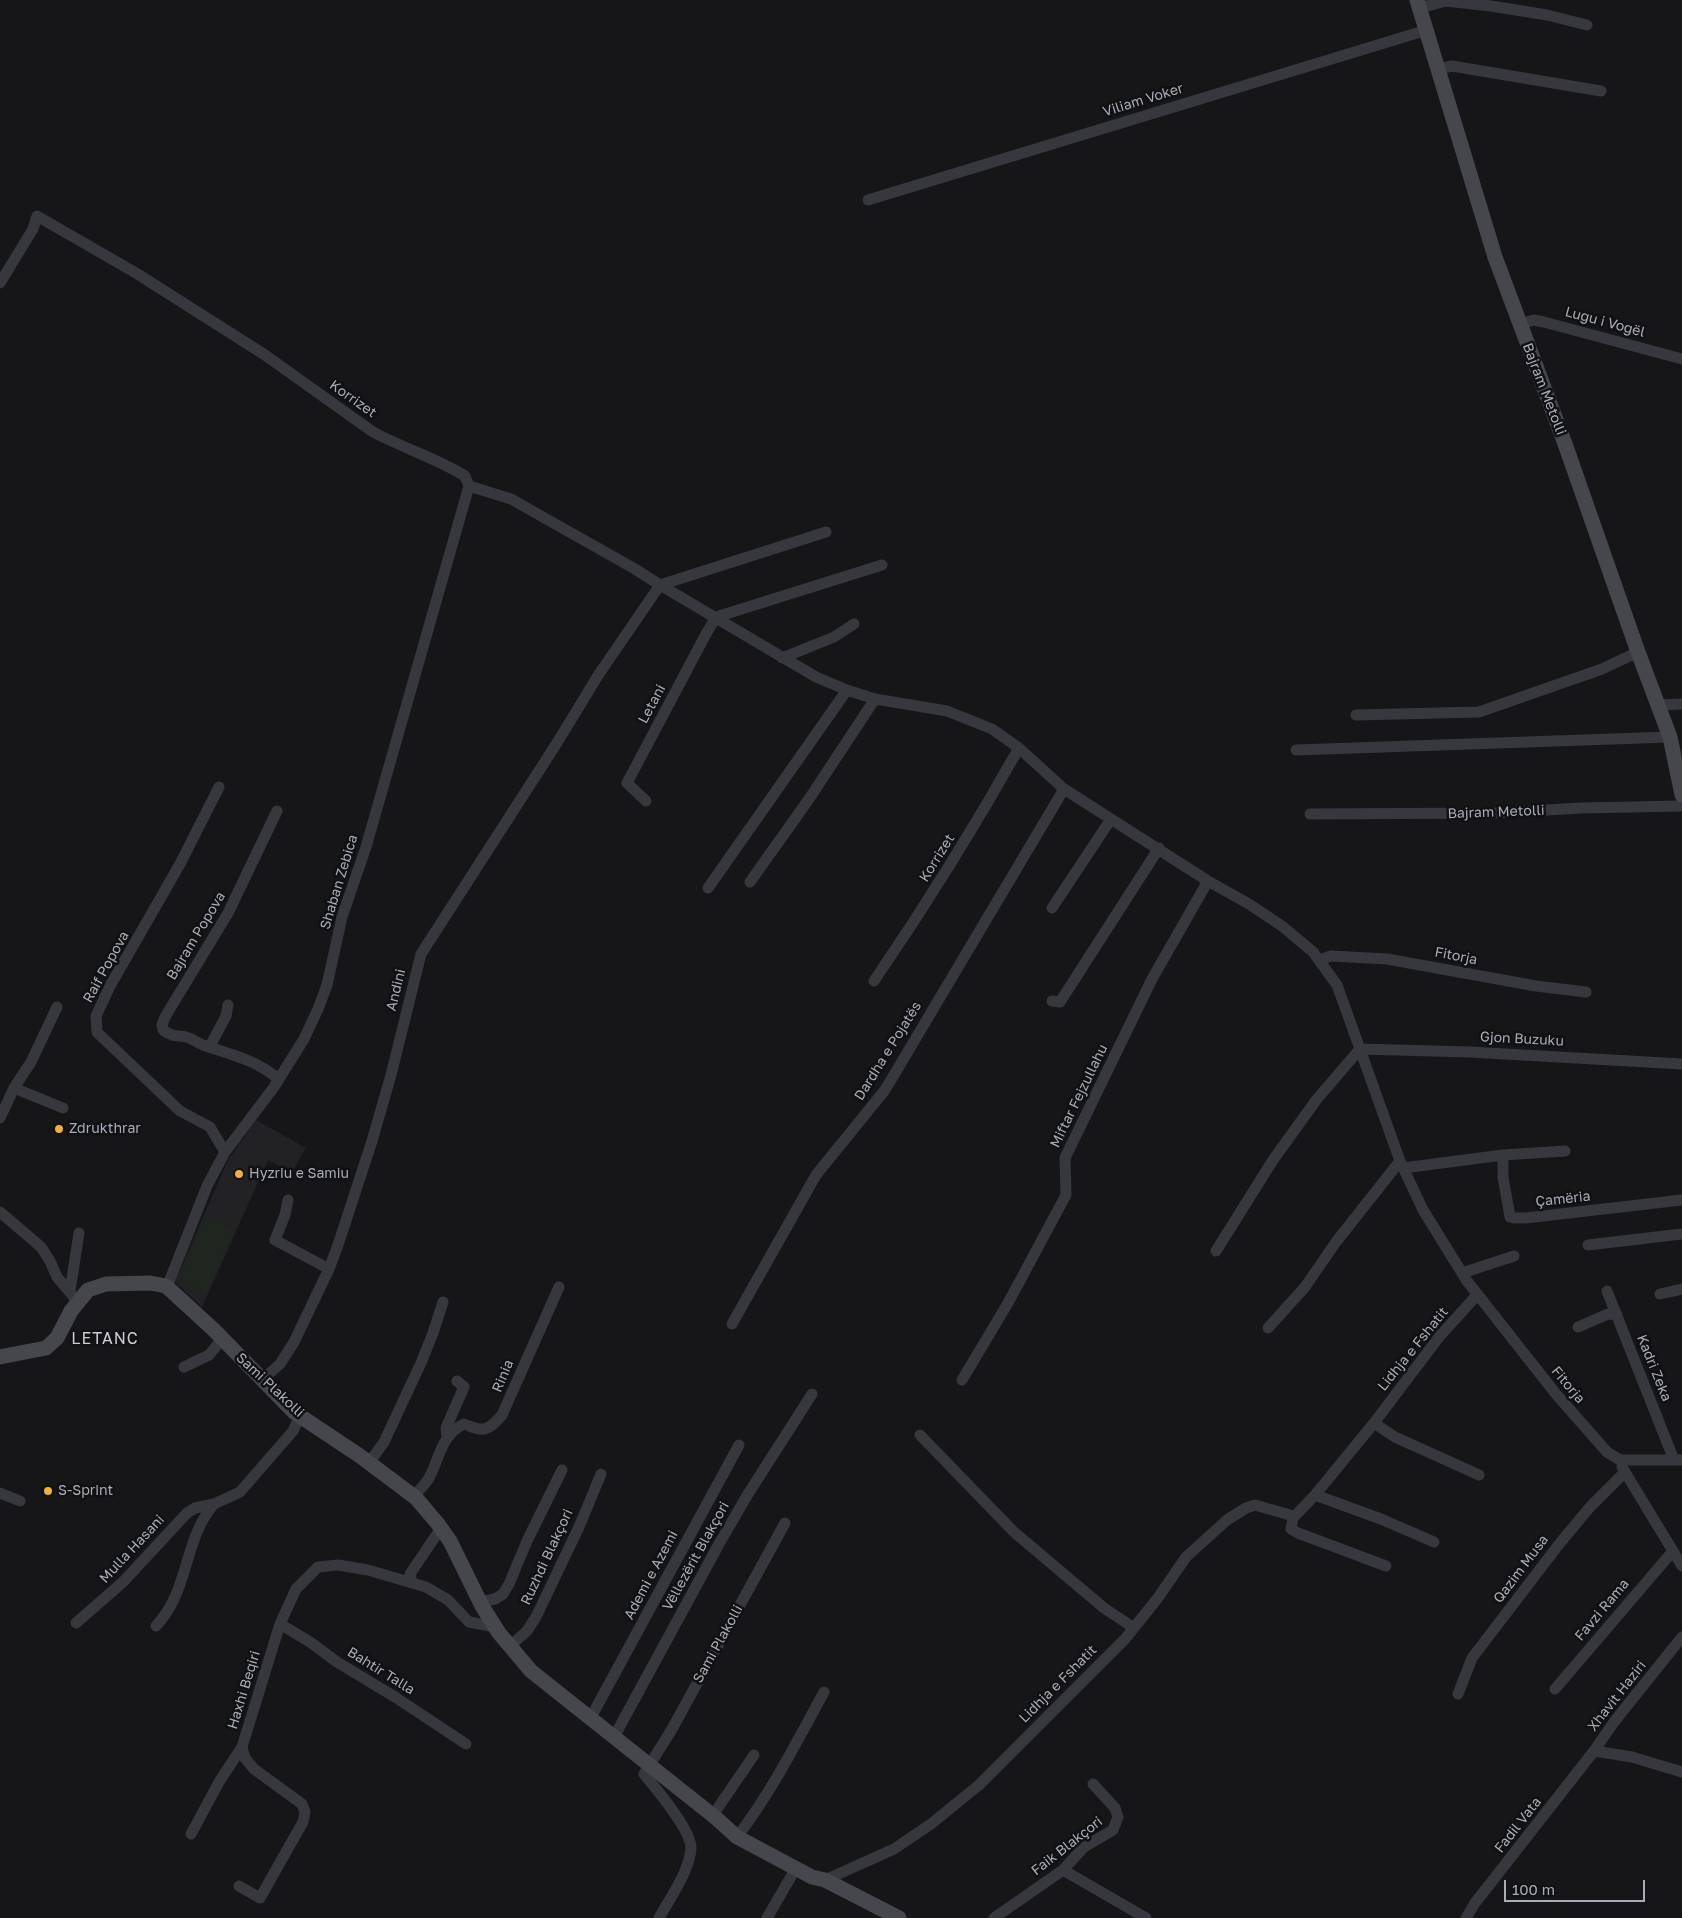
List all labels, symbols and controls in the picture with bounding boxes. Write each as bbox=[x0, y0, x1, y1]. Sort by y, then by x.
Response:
street label: Viliam Voker bbox=[1101, 80, 1185, 120]
street label: Lugu i Vogël bbox=[1563, 303, 1647, 341]
street label: Bajram Metolli bbox=[1519, 341, 1569, 437]
street label: Korrizet bbox=[326, 377, 380, 421]
street label: Letani bbox=[635, 682, 669, 726]
street label: Bajram Metolli bbox=[1447, 802, 1545, 822]
street label: Korrizet bbox=[916, 831, 958, 885]
street label: Shaban Zebica bbox=[317, 833, 361, 931]
street label: Bajram Popova bbox=[163, 889, 229, 983]
street label: Raif Popova bbox=[79, 928, 133, 1006]
street label: Fitorja bbox=[1433, 944, 1479, 968]
street label: Andini bbox=[383, 967, 409, 1013]
street label: Dardha e Pojatës bbox=[851, 998, 925, 1104]
street label: Gjon Buzuku bbox=[1480, 1028, 1564, 1050]
street label: Miftar Fejzullahu bbox=[1047, 1041, 1111, 1151]
place label: Zdrukthrar bbox=[69, 1121, 141, 1137]
marker: Zdrukthrar bbox=[53, 1123, 65, 1135]
place label: Hyzriu e Samiu bbox=[249, 1166, 349, 1182]
marker: Hyzriu e Samiu bbox=[233, 1168, 245, 1180]
street label: Çamëria bbox=[1535, 1188, 1591, 1210]
street label: Lidhja e Fshatit bbox=[1374, 1304, 1452, 1394]
district label: LETANC bbox=[71, 1329, 139, 1349]
street label: Kadri Zeka bbox=[1633, 1332, 1675, 1404]
street label: Sami Plakolli bbox=[233, 1349, 307, 1421]
street label: Rinia bbox=[489, 1357, 517, 1395]
street label: Fitorja bbox=[1548, 1363, 1588, 1407]
place label: S-Sprint bbox=[58, 1483, 113, 1499]
marker: S-Sprint bbox=[42, 1485, 54, 1497]
street label: Vëllezërit Blakçori bbox=[659, 1499, 733, 1613]
street label: Ruzhdi Blakçori bbox=[517, 1506, 577, 1608]
street label: Mulla Hasani bbox=[96, 1511, 168, 1587]
street label: Ademi e Azemi bbox=[621, 1528, 681, 1622]
street label: Qazim Musa bbox=[1490, 1532, 1552, 1606]
street label: Favzi Rama bbox=[1571, 1576, 1633, 1644]
street label: Sami Plakolli bbox=[690, 1602, 746, 1686]
street label: Lidhja e Fshatit bbox=[1016, 1642, 1100, 1726]
street label: Bahtir Talla bbox=[344, 1644, 418, 1698]
street label: Haxhi Beqiri bbox=[224, 1649, 264, 1731]
street label: Xhavit Haziri bbox=[1584, 1657, 1650, 1735]
street label: Fadil Vata bbox=[1491, 1794, 1545, 1856]
street label: Faik Blakçori bbox=[1028, 1813, 1106, 1879]
scale bar bbox=[1507, 1870, 1648, 1902]
text: 100 m bbox=[1512, 1880, 1555, 1898]

